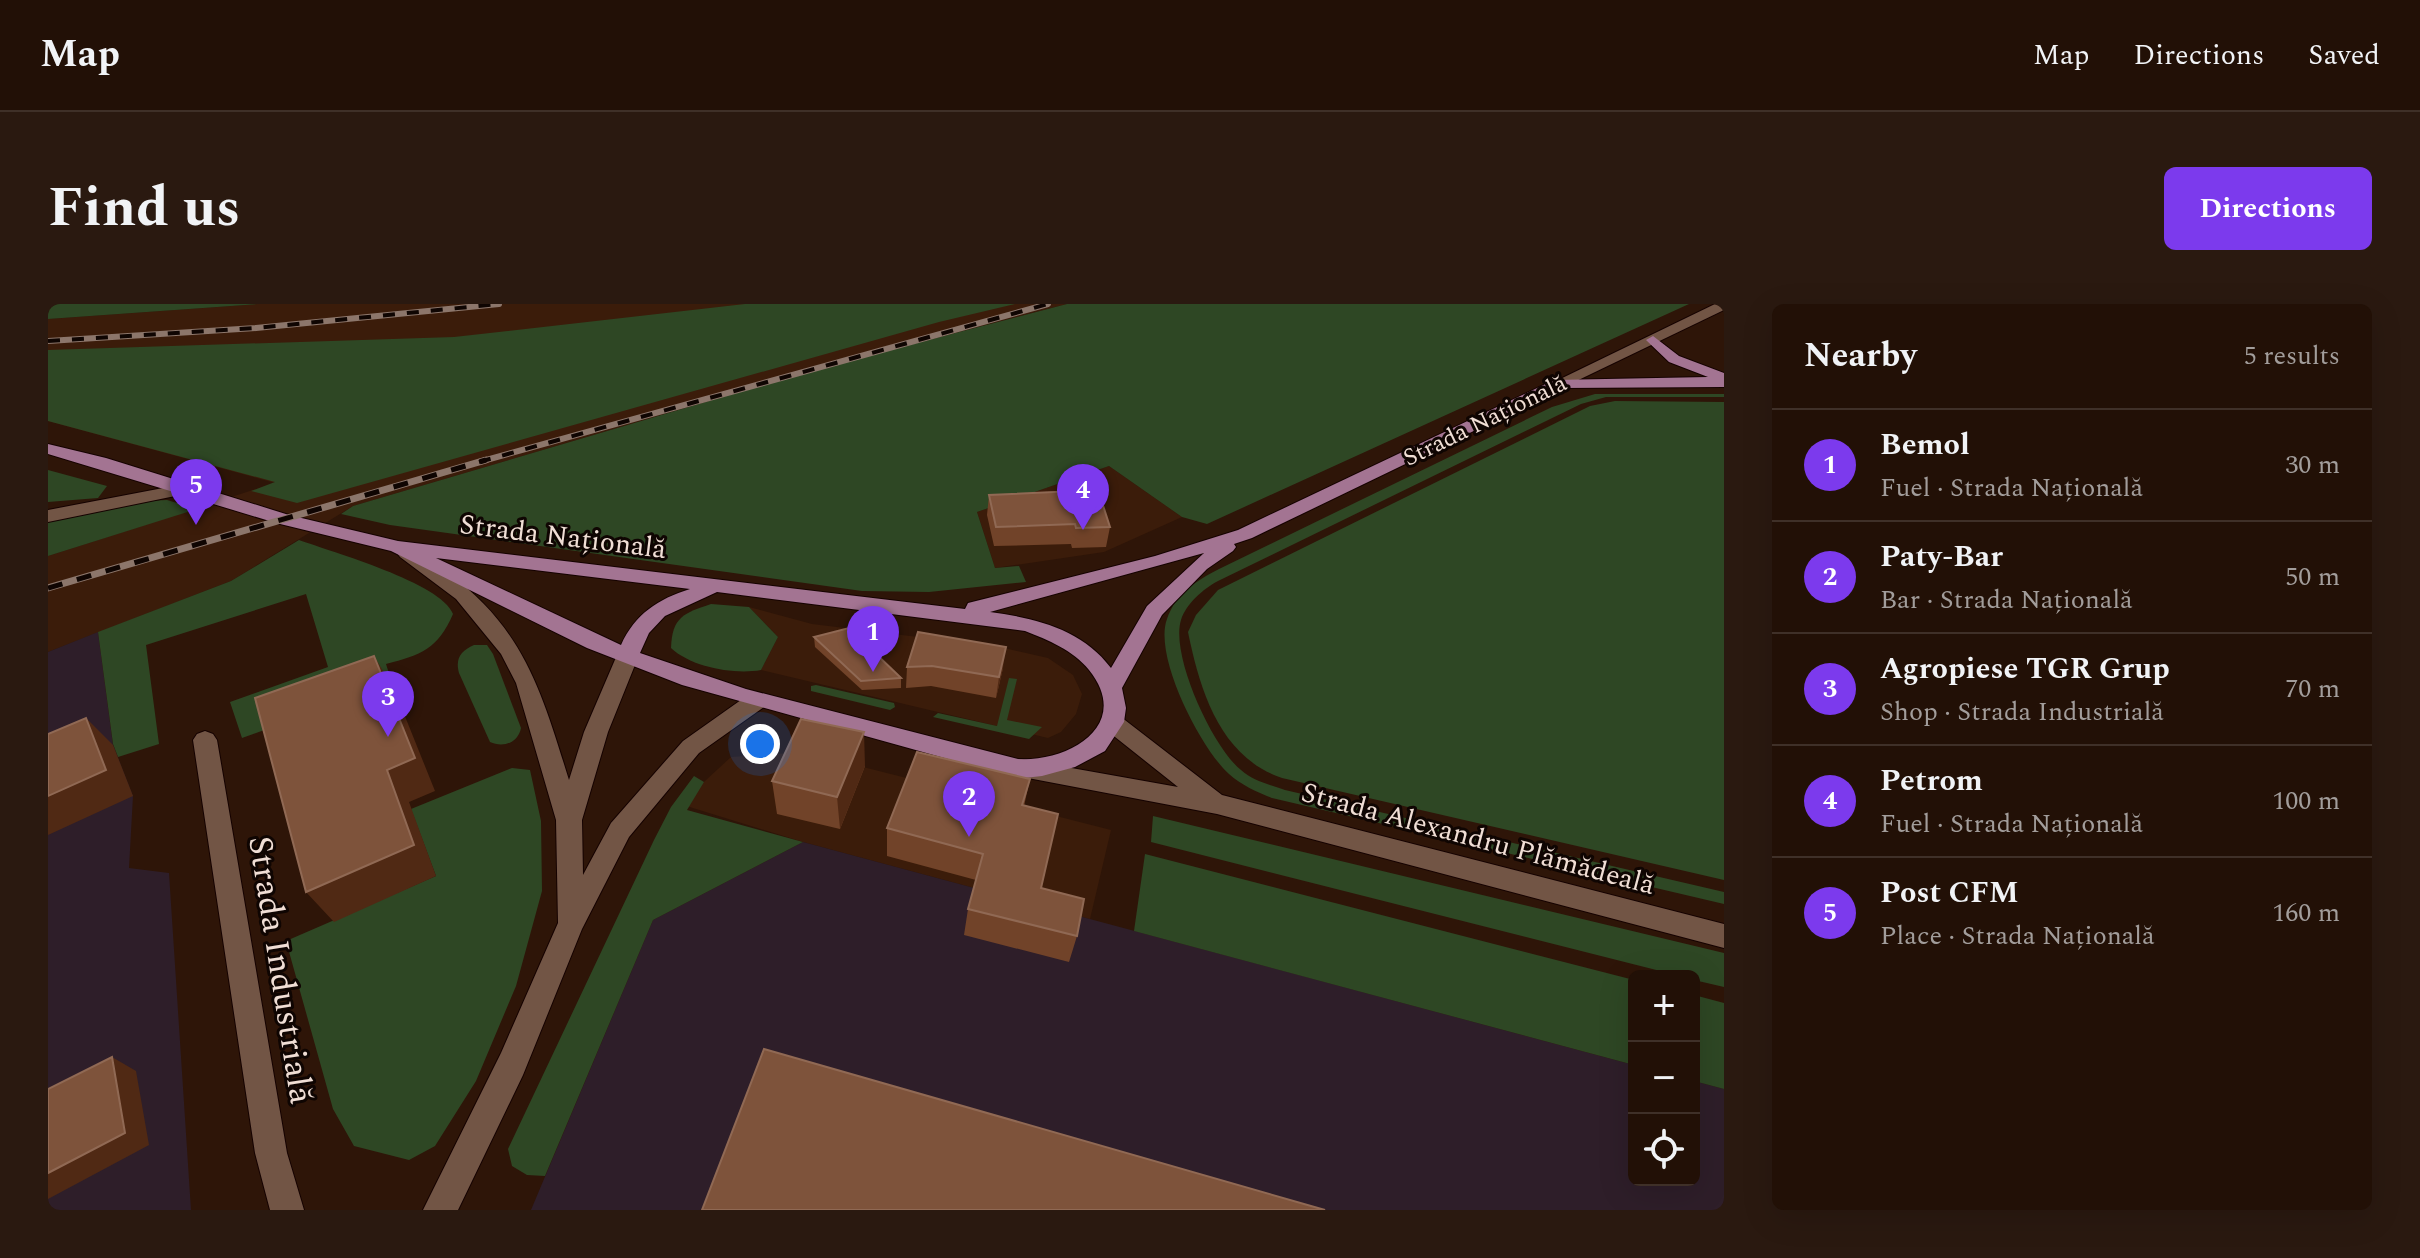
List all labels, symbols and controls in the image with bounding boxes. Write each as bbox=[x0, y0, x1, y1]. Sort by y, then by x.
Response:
text: Map bbox=[40, 26, 120, 84]
text: Map bbox=[2033, 34, 2090, 77]
text: Directions bbox=[2134, 34, 2264, 77]
text: Saved bbox=[2308, 34, 2380, 77]
text: Find us bbox=[48, 166, 241, 251]
button: Directions bbox=[2164, 167, 2372, 250]
text: Nearby bbox=[1804, 330, 1917, 382]
text: 5 results bbox=[2244, 336, 2340, 376]
street label: Strada Națională bbox=[1397, 366, 1573, 476]
text: Bemol bbox=[1880, 422, 1970, 468]
text: 1 bbox=[1823, 445, 1837, 485]
text: 30 m bbox=[2285, 445, 2340, 485]
pin: 5 bbox=[170, 459, 222, 525]
pin: 4 bbox=[1057, 464, 1109, 530]
text: Fuel · Strada Națională bbox=[1880, 468, 2143, 508]
street label: Strada Națională bbox=[457, 503, 669, 571]
text: Paty-Bar bbox=[1880, 534, 2003, 580]
text: 2 bbox=[1823, 557, 1837, 597]
text: 50 m bbox=[2285, 557, 2340, 597]
text: Bar · Strada Națională bbox=[1880, 580, 2133, 620]
pin: 1 bbox=[847, 606, 899, 672]
text: Agropiese TGR Grup bbox=[1880, 646, 2170, 692]
text: 3 bbox=[1823, 669, 1837, 709]
text: 70 m bbox=[2285, 669, 2340, 709]
pin: 3 bbox=[362, 671, 414, 737]
text: Shop · Strada Industrială bbox=[1880, 692, 2164, 732]
your location bbox=[740, 724, 780, 764]
text: Petrom bbox=[1880, 758, 1983, 804]
pin: 2 bbox=[943, 771, 995, 837]
street label: Strada Alexandru Plămădeală bbox=[1296, 771, 1660, 907]
text: 4 bbox=[1823, 781, 1837, 821]
text: 100 m bbox=[2272, 781, 2340, 821]
text: Fuel · Strada Națională bbox=[1880, 804, 2143, 844]
street label: Strada Industrială bbox=[233, 832, 327, 1108]
text: Post CFM bbox=[1880, 870, 2019, 916]
text: 5 bbox=[1823, 893, 1837, 933]
text: 160 m bbox=[2272, 893, 2340, 933]
text: Place · Strada Națională bbox=[1880, 916, 2155, 956]
map controls bbox=[1628, 970, 1700, 1186]
button: + bbox=[1628, 970, 1700, 1042]
button: − bbox=[1628, 1042, 1700, 1114]
button: locate bbox=[1628, 1114, 1700, 1186]

